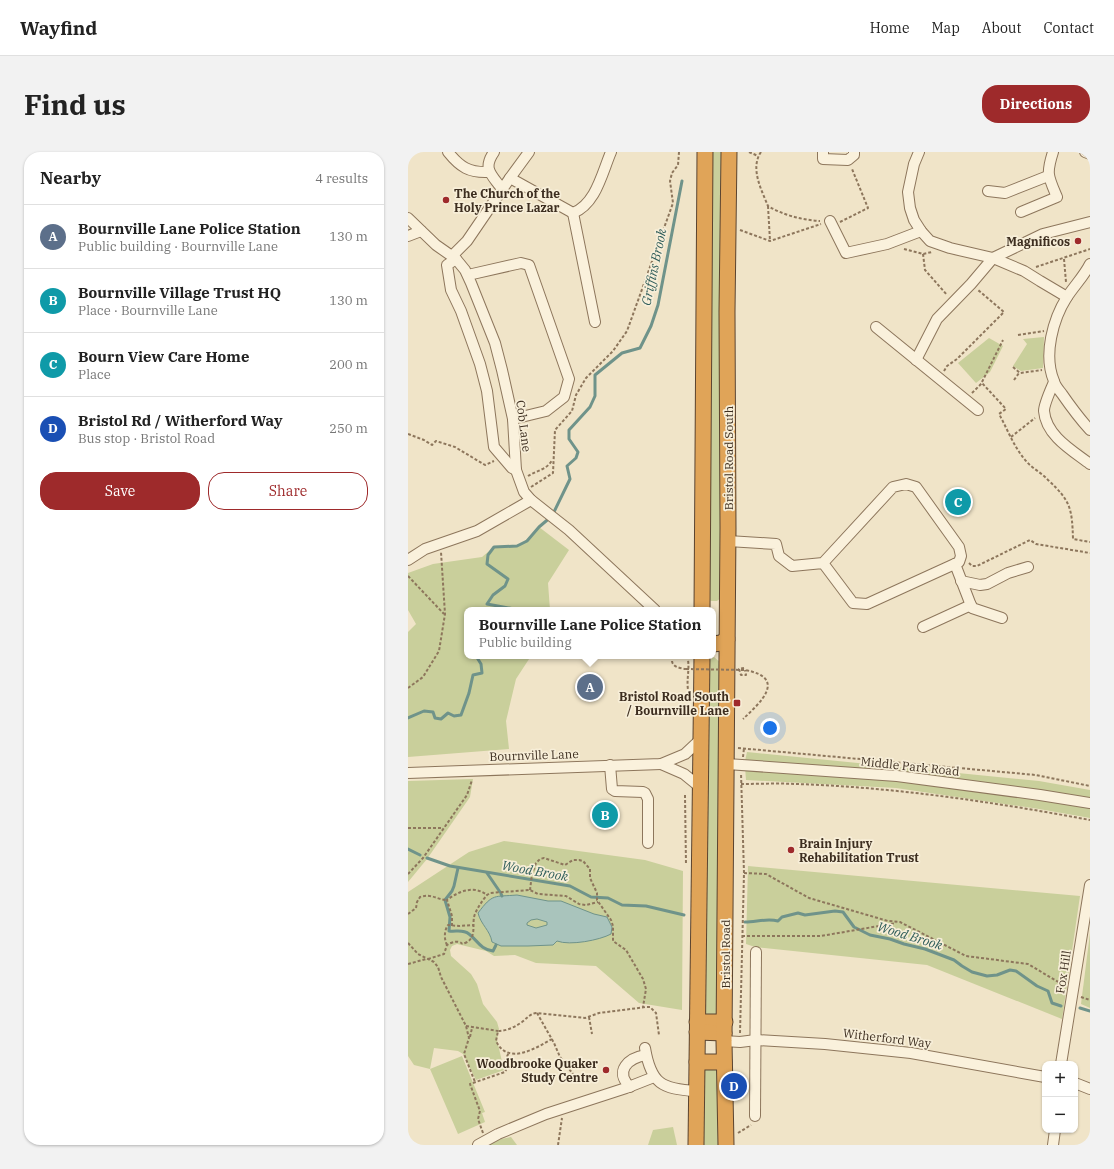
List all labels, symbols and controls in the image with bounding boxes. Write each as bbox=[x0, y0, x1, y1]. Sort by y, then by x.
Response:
text: Wayfind bbox=[20, 16, 97, 40]
text: Home bbox=[870, 19, 909, 37]
text: Map bbox=[931, 19, 960, 37]
text: About bbox=[982, 19, 1021, 37]
text: Contact bbox=[1043, 19, 1094, 37]
button: Directions bbox=[982, 85, 1090, 123]
text: Find us bbox=[24, 86, 126, 123]
text: Nearby bbox=[40, 167, 101, 189]
text: 4 results bbox=[315, 170, 368, 187]
place label: The Church of the Holy Prince Lazar bbox=[454, 186, 560, 215]
marker: The Church of the Holy Prince Lazar bbox=[441, 195, 451, 205]
text: Bournville Lane Police Station bbox=[78, 219, 301, 238]
water label: Griffins Brook bbox=[638, 227, 670, 307]
text: A bbox=[48, 228, 58, 245]
text: 130 m bbox=[329, 228, 368, 245]
place label: Magnificos bbox=[1006, 234, 1070, 249]
marker: Magnificos bbox=[1073, 236, 1083, 246]
text: Public building · Bournville Lane bbox=[78, 238, 278, 255]
text: Bournville Village Trust HQ bbox=[78, 283, 281, 302]
text: B bbox=[48, 292, 58, 309]
text: 130 m bbox=[329, 292, 368, 309]
text: Place · Bournville Lane bbox=[78, 302, 218, 319]
text: Bourn View Care Home bbox=[78, 347, 249, 366]
text: C bbox=[49, 356, 57, 373]
text: 200 m bbox=[329, 356, 368, 373]
text: Place bbox=[78, 366, 111, 383]
street label: Cob Lane bbox=[513, 399, 535, 453]
street label: Bristol Road South bbox=[721, 405, 736, 510]
text: Bristol Rd / Witherford Way bbox=[78, 411, 282, 430]
text: D bbox=[48, 420, 58, 437]
text: 250 m bbox=[329, 420, 368, 437]
text: Bus stop · Bristol Road bbox=[78, 430, 215, 447]
button: Save bbox=[40, 472, 200, 510]
button: Share bbox=[208, 472, 368, 510]
pin: C bbox=[945, 487, 971, 517]
popup bbox=[464, 607, 716, 659]
text: Bournville Lane Police Station bbox=[479, 615, 701, 634]
text: Public building bbox=[479, 634, 572, 651]
pin: A bbox=[577, 672, 603, 702]
place label: Bristol Road South / Bournville Lane bbox=[619, 689, 729, 718]
marker: Bristol Road South / Bournville Lane bbox=[732, 698, 742, 708]
your location bbox=[760, 718, 780, 738]
street label: Bournville Lane bbox=[489, 746, 579, 764]
street label: Middle Park Road bbox=[860, 753, 960, 779]
pin: B bbox=[592, 800, 618, 830]
place label: Brain Injury Rehabilitation Trust bbox=[799, 836, 919, 865]
marker: Brain Injury Rehabilitation Trust bbox=[786, 845, 796, 855]
water label: Wood Brook bbox=[500, 857, 570, 885]
water label: Wood Brook bbox=[875, 918, 945, 954]
street label: Bristol Road bbox=[718, 920, 733, 988]
street label: Fox Hill bbox=[1052, 949, 1074, 995]
street label: Witherford Way bbox=[842, 1025, 933, 1051]
place label: Woodbrooke Quaker Study Centre bbox=[476, 1056, 598, 1085]
map controls bbox=[1042, 1061, 1078, 1133]
button: + bbox=[1042, 1061, 1078, 1097]
marker: Woodbrooke Quaker Study Centre bbox=[601, 1065, 611, 1075]
pin: D bbox=[721, 1071, 747, 1101]
button: − bbox=[1042, 1097, 1078, 1133]

